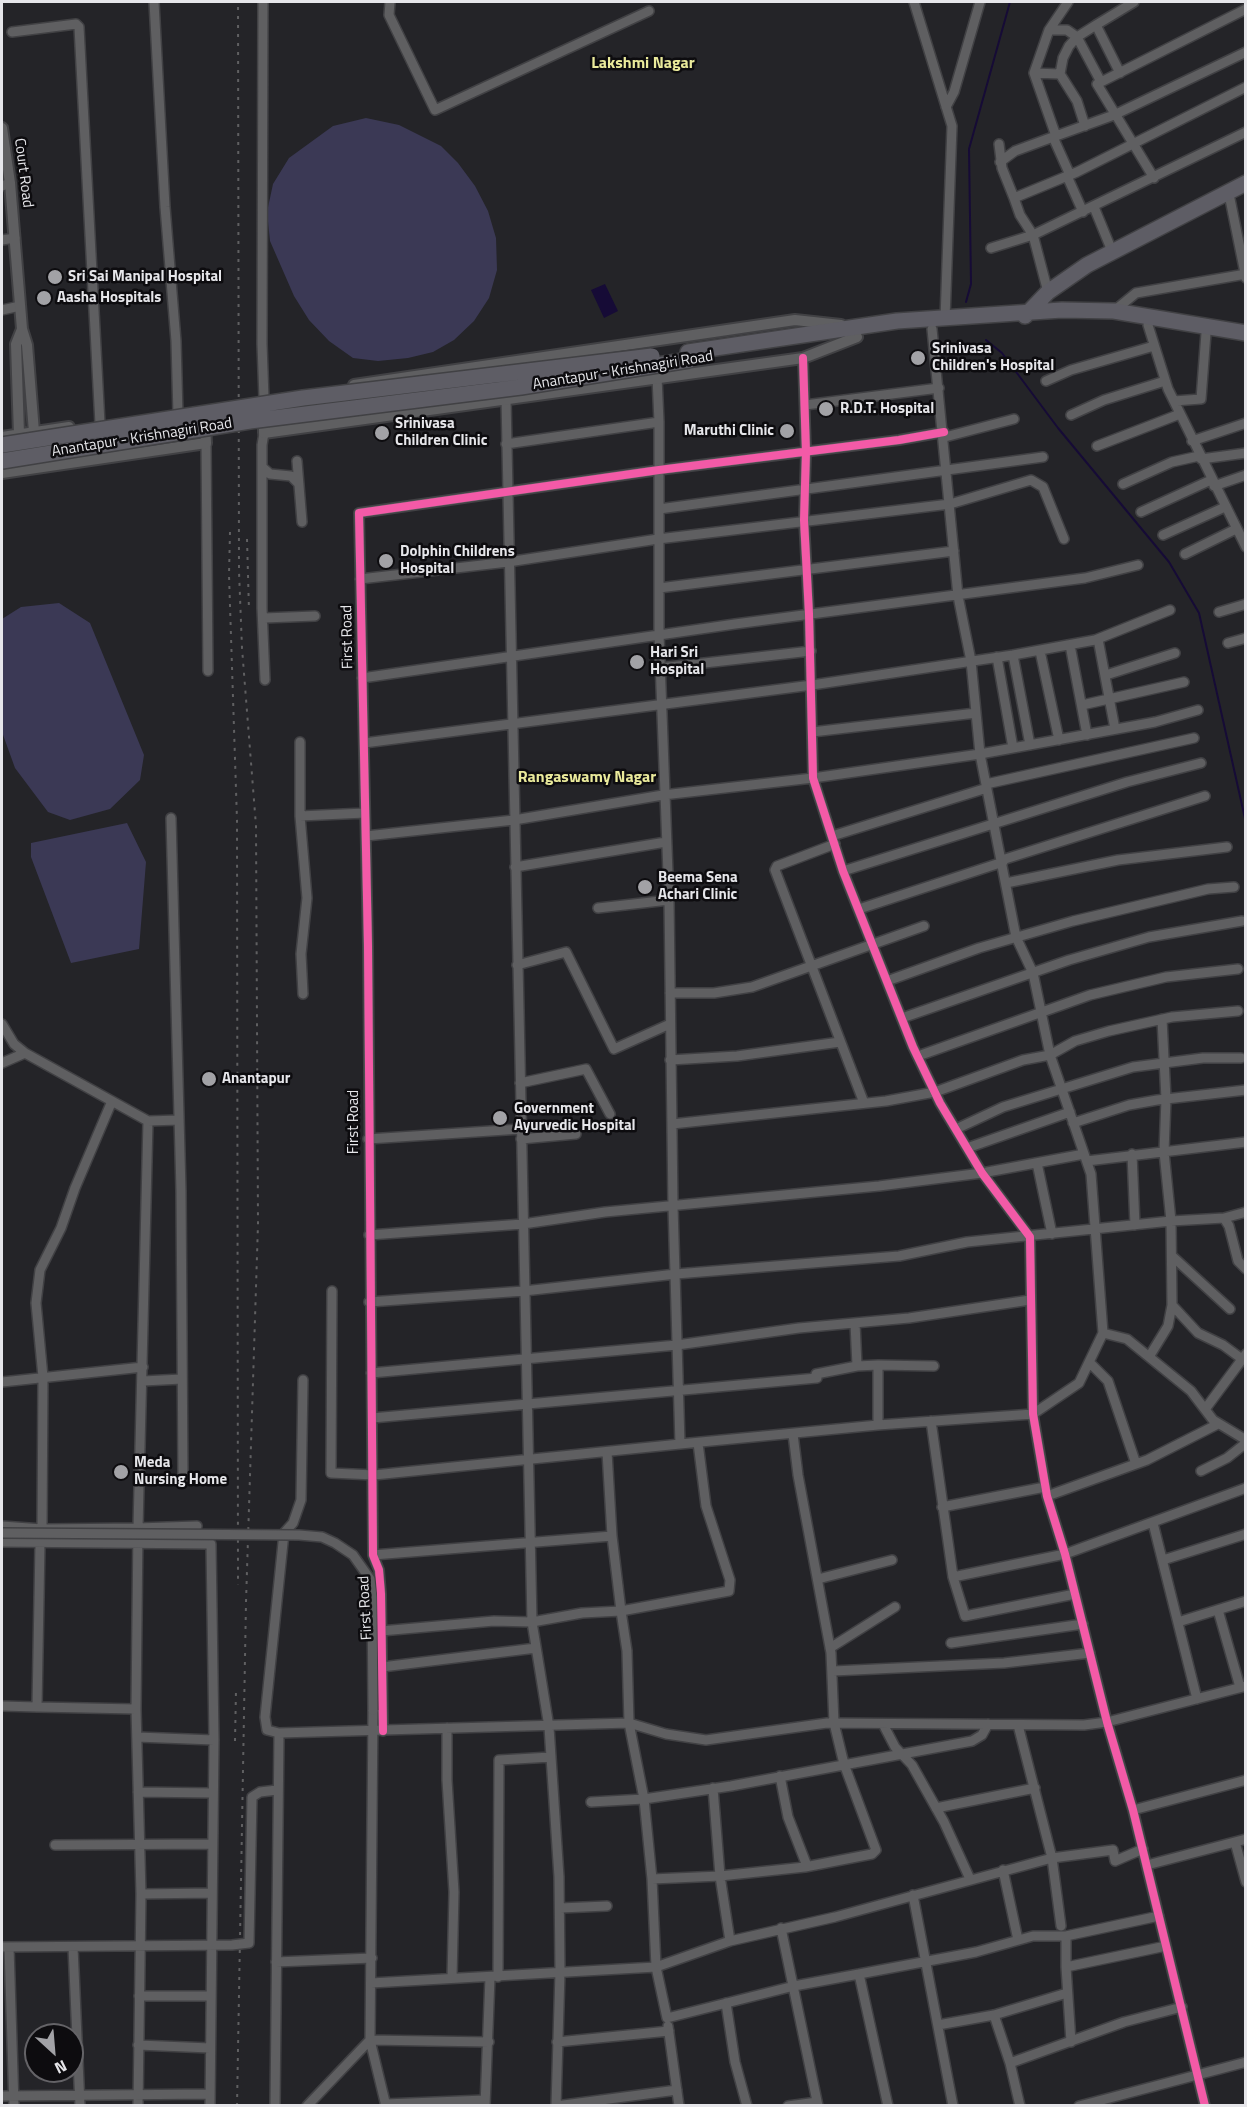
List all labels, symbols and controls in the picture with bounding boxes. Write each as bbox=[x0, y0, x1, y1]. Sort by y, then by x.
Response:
district label: Lakshmi Nagar bbox=[591, 54, 695, 74]
street label: Court Road bbox=[10, 137, 36, 209]
marker: Sri Sai Manipal Hospital bbox=[46, 268, 64, 286]
place label: Sri Sai Manipal Hospital bbox=[68, 268, 222, 286]
marker: Aasha Hospitals bbox=[35, 289, 53, 307]
place label: Aasha Hospitals bbox=[57, 289, 161, 307]
place label: Srinivasa Children's Hospital bbox=[932, 340, 1054, 375]
street label: Anantapur - Krishnagiri Road bbox=[532, 348, 714, 394]
marker: Srinivasa Children's Hospital bbox=[909, 349, 927, 367]
marker: R.D.T. Hospital bbox=[817, 400, 835, 418]
place label: R.D.T. Hospital bbox=[840, 400, 934, 418]
street label: Anantapur - Krishnagiri Road bbox=[51, 415, 233, 461]
place label: Srinivasa Children Clinic bbox=[395, 415, 487, 450]
place label: Maruthi Clinic bbox=[684, 422, 774, 440]
marker: Maruthi Clinic bbox=[778, 422, 796, 440]
marker: Srinivasa Children Clinic bbox=[373, 424, 391, 442]
place label: Dolphin Childrens Hospital bbox=[400, 543, 515, 578]
marker: Dolphin Childrens Hospital bbox=[377, 552, 395, 570]
street label: First Road bbox=[338, 605, 358, 669]
place label: Hari Sri Hospital bbox=[650, 644, 704, 679]
marker: Hari Sri Hospital bbox=[628, 653, 646, 671]
district label: Rangaswamy Nagar bbox=[518, 768, 656, 788]
place label: Beema Sena Achari Clinic bbox=[658, 869, 738, 904]
marker: Beema Sena Achari Clinic bbox=[636, 878, 654, 896]
marker: Anantapur bbox=[200, 1070, 218, 1088]
place label: Anantapur bbox=[222, 1070, 290, 1088]
street label: First Road bbox=[345, 1090, 363, 1154]
place label: Government Ayurvedic Hospital bbox=[514, 1100, 636, 1135]
marker: Government Ayurvedic Hospital bbox=[491, 1109, 509, 1127]
place label: Meda Nursing Home bbox=[134, 1454, 227, 1489]
marker: Meda Nursing Home bbox=[112, 1463, 130, 1481]
street label: First Road bbox=[355, 1575, 377, 1641]
north arrow bbox=[24, 2023, 84, 2083]
text: N bbox=[51, 2054, 71, 2081]

